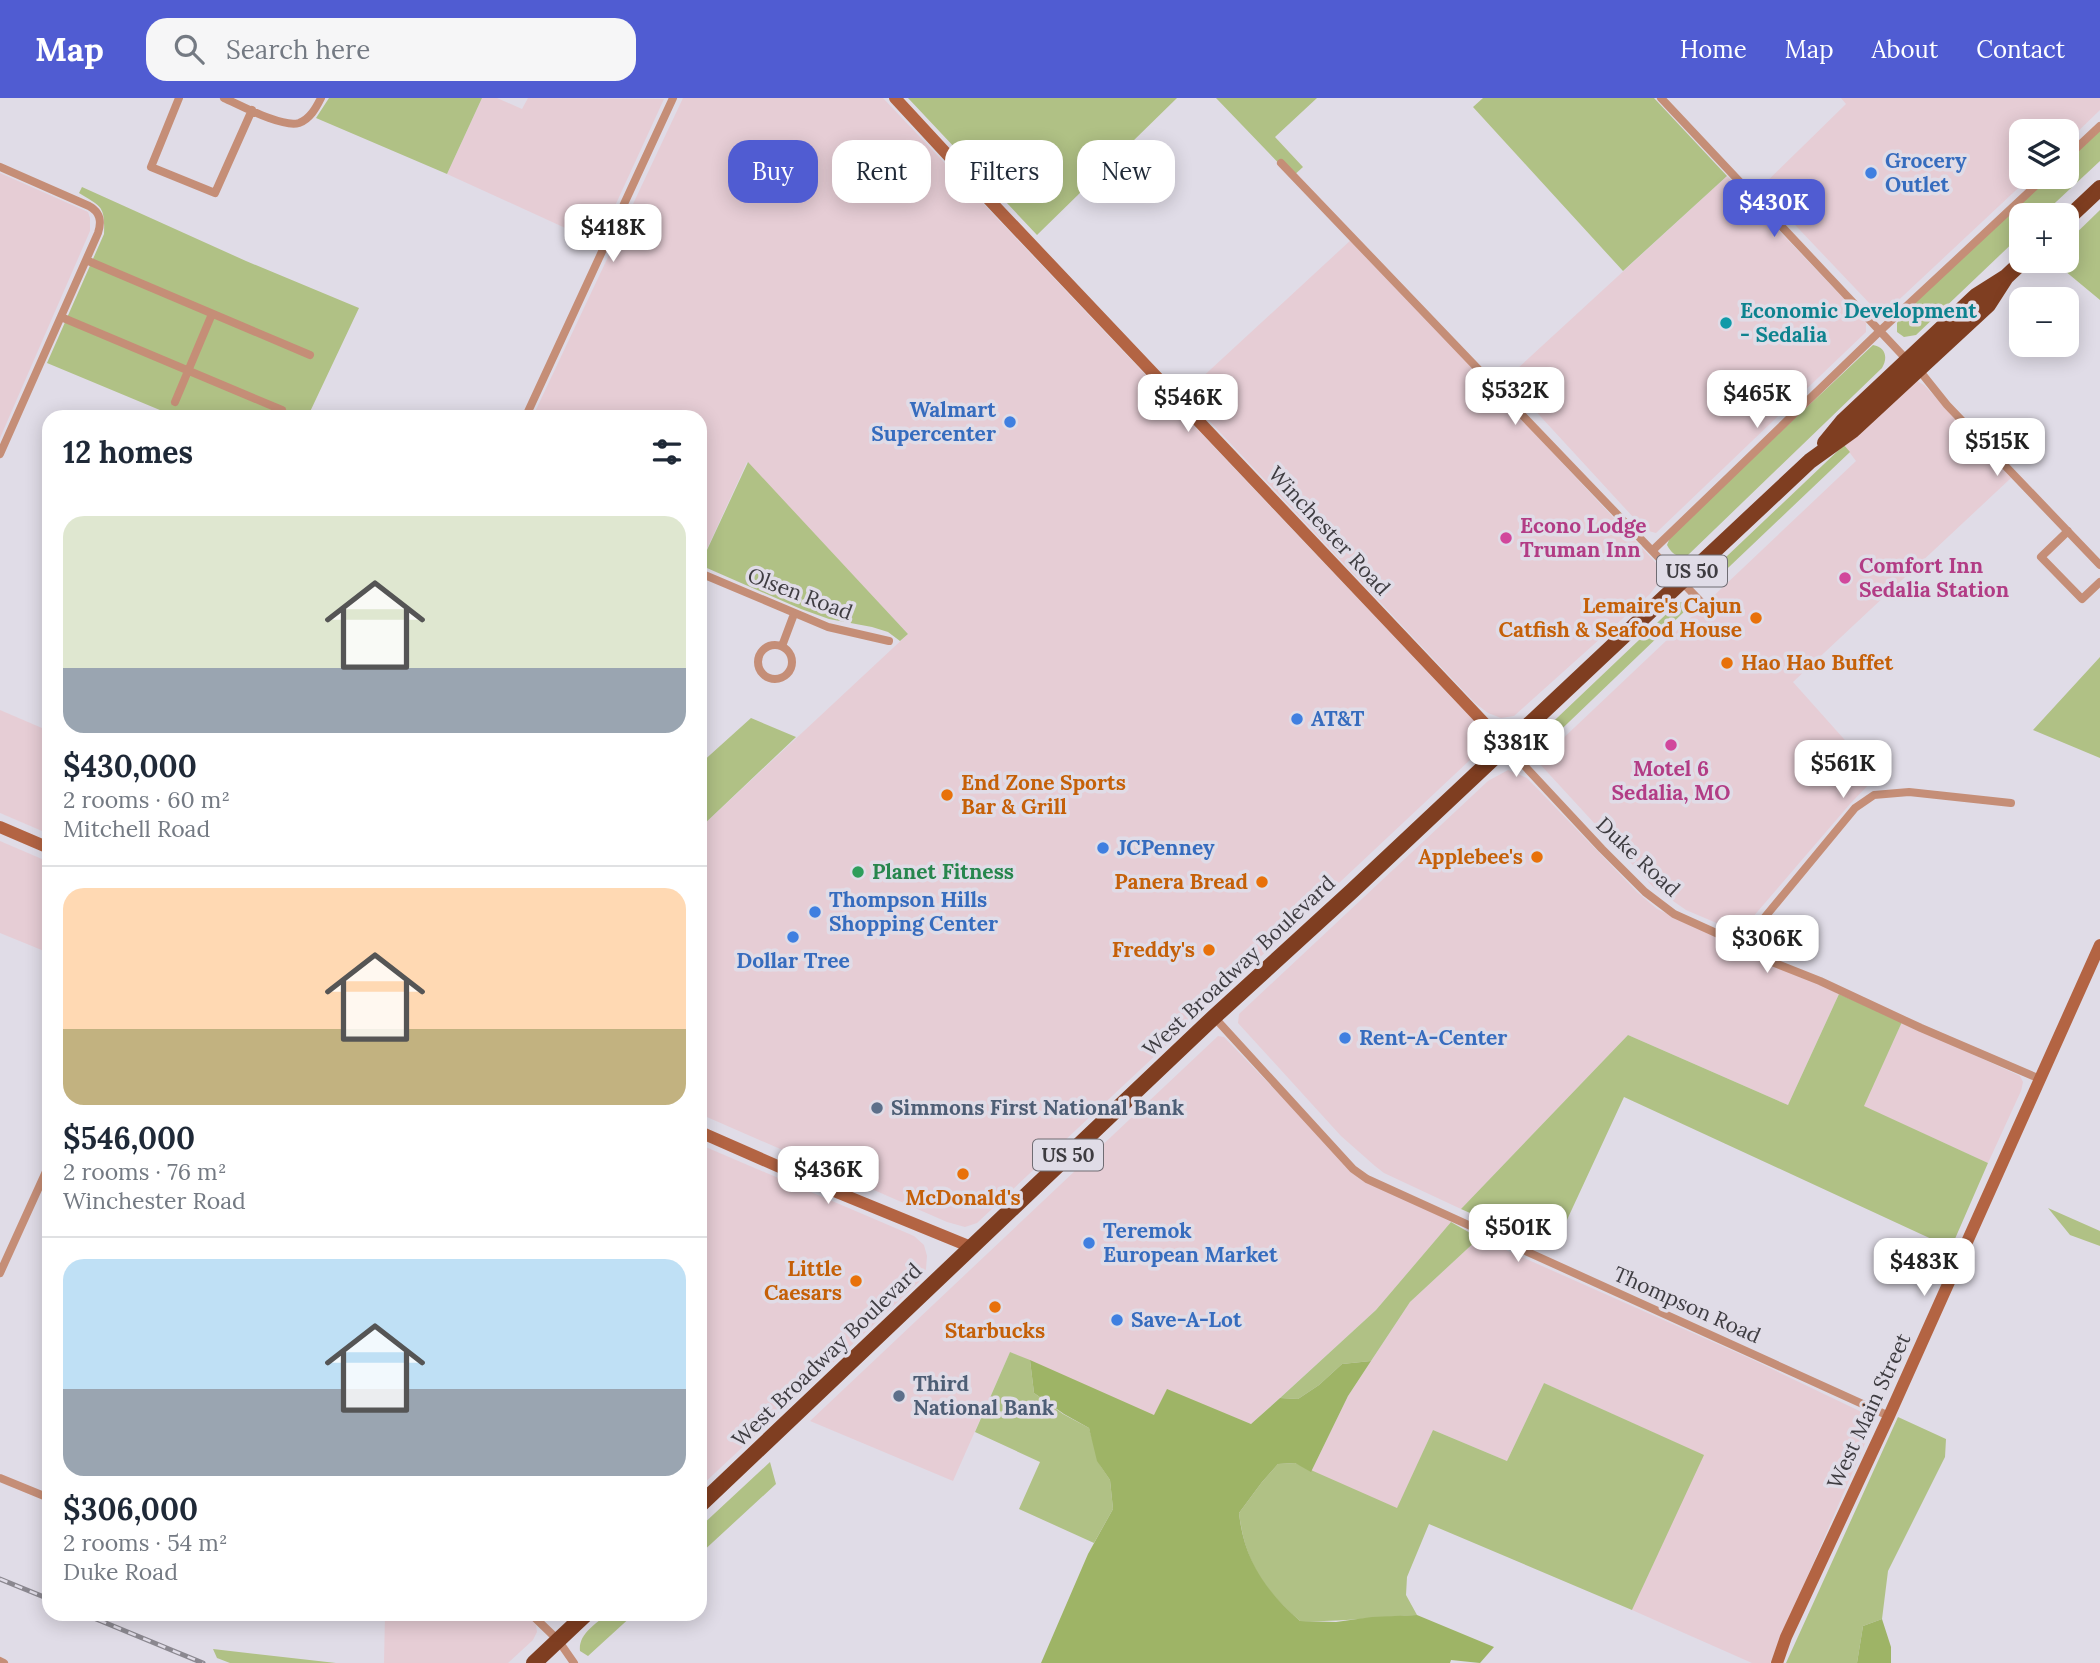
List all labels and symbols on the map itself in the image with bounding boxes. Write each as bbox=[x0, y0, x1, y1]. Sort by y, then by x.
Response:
place label: Grocery Outlet bbox=[1885, 147, 1967, 198]
marker: Grocery Outlet bbox=[1863, 165, 1879, 181]
pin: $430K bbox=[1725, 180, 1823, 239]
pin: $418K bbox=[564, 204, 662, 264]
place label: Economic Development - Sedalia bbox=[1740, 297, 1977, 348]
marker: Economic Development - Sedalia bbox=[1718, 315, 1734, 331]
pin: $532K bbox=[1466, 368, 1564, 427]
pin: $465K bbox=[1708, 370, 1806, 430]
pin: $546K bbox=[1139, 374, 1237, 434]
place label: Walmart Supercenter bbox=[871, 396, 996, 447]
marker: Walmart Supercenter bbox=[1002, 414, 1018, 430]
pin: $515K bbox=[1948, 418, 2046, 478]
street label: Winchester Road bbox=[1263, 460, 1396, 601]
place label: Econo Lodge Truman Inn bbox=[1520, 512, 1647, 563]
marker: Econo Lodge Truman Inn bbox=[1498, 530, 1514, 546]
place label: Comfort Inn Sedalia Station bbox=[1859, 552, 2009, 603]
road number: US 50 bbox=[1657, 556, 1727, 586]
street label: Olsen Road bbox=[744, 561, 857, 626]
marker: Comfort Inn Sedalia Station bbox=[1837, 570, 1853, 586]
place label: Lemaire's Cajun Catfish & Seafood House bbox=[1499, 592, 1742, 643]
marker: Lemaire's Cajun Catfish & Seafood House bbox=[1748, 610, 1764, 626]
place label: Hao Hao Buffet bbox=[1741, 649, 1894, 676]
marker: Hao Hao Buffet bbox=[1719, 655, 1735, 671]
place label: AT&T bbox=[1311, 705, 1365, 732]
marker: AT&T bbox=[1289, 711, 1305, 727]
pin: $381K bbox=[1467, 720, 1565, 779]
marker: Motel 6 Sedalia, MO bbox=[1663, 737, 1679, 753]
pin: $561K bbox=[1794, 740, 1892, 800]
place label: Motel 6 Sedalia, MO bbox=[1612, 755, 1730, 806]
place label: End Zone Sports Bar & Grill bbox=[961, 769, 1126, 820]
marker: End Zone Sports Bar & Grill bbox=[939, 787, 955, 803]
street label: Duke Road bbox=[1591, 811, 1686, 902]
place label: JCPenney bbox=[1117, 834, 1215, 861]
marker: JCPenney bbox=[1095, 840, 1111, 856]
place label: Applebee's bbox=[1418, 843, 1523, 870]
marker: Applebee's bbox=[1529, 849, 1545, 865]
place label: Planet Fitness bbox=[872, 858, 1014, 885]
marker: Planet Fitness bbox=[850, 864, 866, 880]
place label: Panera Bread bbox=[1114, 868, 1248, 895]
street label: West Broadway Boulevard bbox=[1137, 869, 1341, 1062]
marker: Panera Bread bbox=[1254, 874, 1270, 890]
place label: Thompson Hills Shopping Center bbox=[829, 886, 998, 937]
marker: Thompson Hills Shopping Center bbox=[807, 904, 823, 920]
pin: $306K bbox=[1718, 916, 1816, 975]
marker: Dollar Tree bbox=[785, 929, 801, 945]
place label: Freddy's bbox=[1112, 936, 1195, 963]
marker: Freddy's bbox=[1201, 942, 1217, 958]
place label: Dollar Tree bbox=[736, 947, 850, 974]
place label: Rent-A-Center bbox=[1359, 1024, 1507, 1051]
marker: Rent-A-Center bbox=[1337, 1030, 1353, 1046]
place label: Simmons First National Bank bbox=[891, 1094, 1185, 1121]
marker: Simmons First National Bank bbox=[869, 1100, 885, 1116]
road number: US 50 bbox=[1033, 1140, 1103, 1170]
pin: $436K bbox=[779, 1146, 877, 1206]
marker: McDonald's bbox=[955, 1166, 971, 1182]
place label: McDonald's bbox=[905, 1184, 1021, 1211]
pin: $501K bbox=[1469, 1204, 1567, 1264]
place label: Teremok European Market bbox=[1103, 1217, 1278, 1268]
marker: Teremok European Market bbox=[1081, 1235, 1097, 1251]
pin: $483K bbox=[1875, 1238, 1973, 1298]
place label: Little Caesars bbox=[764, 1255, 842, 1306]
street label: West Broadway Boulevard bbox=[726, 1257, 927, 1452]
street label: Thompson Road bbox=[1609, 1260, 1765, 1349]
marker: Little Caesars bbox=[848, 1273, 864, 1289]
marker: Starbucks bbox=[987, 1299, 1003, 1315]
place label: Save-A-Lot bbox=[1131, 1306, 1242, 1333]
marker: Save-A-Lot bbox=[1109, 1312, 1125, 1328]
place label: Starbucks bbox=[945, 1317, 1045, 1344]
street label: West Main Street bbox=[1821, 1328, 1917, 1493]
place label: Third National Bank bbox=[913, 1370, 1055, 1421]
marker: Third National Bank bbox=[891, 1388, 907, 1404]

